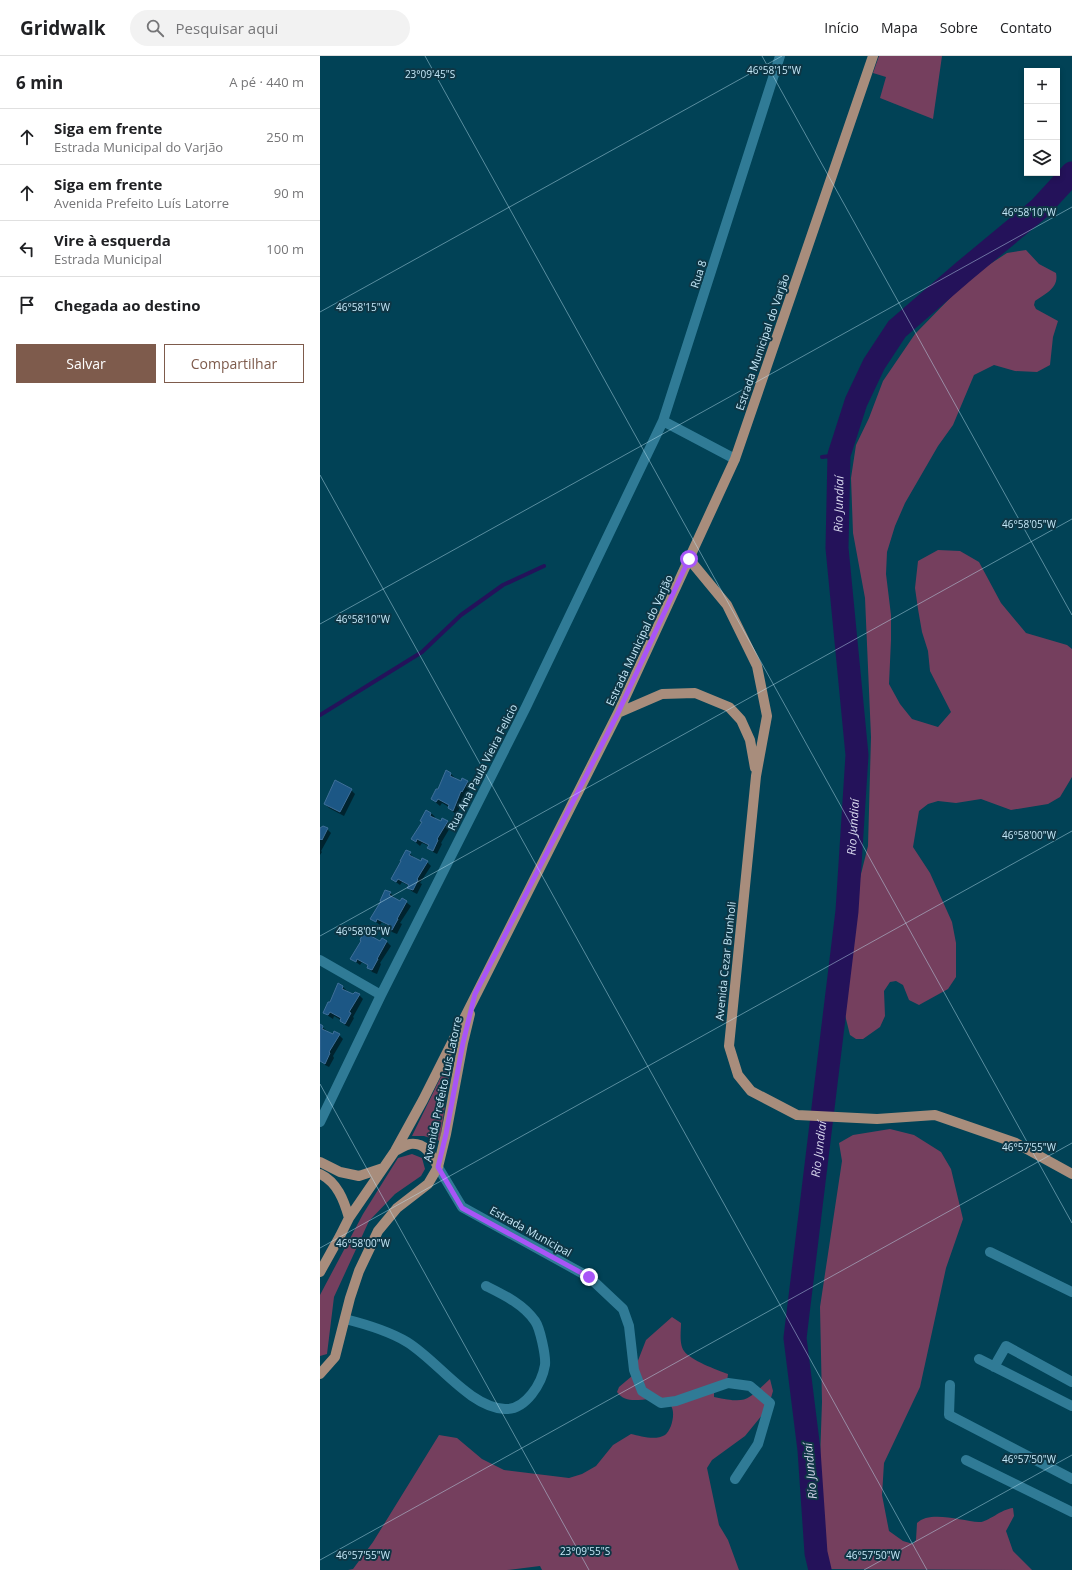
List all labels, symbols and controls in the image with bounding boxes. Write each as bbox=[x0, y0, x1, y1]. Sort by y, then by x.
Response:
search box bbox=[130, 10, 410, 46]
text: Gridwalk bbox=[20, 15, 106, 41]
icon: search bbox=[144, 17, 166, 39]
text: Pesquisar aqui bbox=[176, 18, 278, 38]
text: Início bbox=[824, 18, 859, 37]
text: Mapa bbox=[881, 18, 918, 37]
text: Sobre bbox=[940, 18, 978, 37]
text: Contato bbox=[1000, 18, 1052, 37]
text: 46°58'15"W bbox=[747, 63, 802, 77]
text: 23°09'45"S bbox=[405, 67, 455, 81]
map controls bbox=[1024, 68, 1060, 176]
button: + bbox=[1024, 68, 1060, 104]
text: 6 min bbox=[16, 71, 63, 94]
text: A pé · 440 m bbox=[229, 73, 304, 91]
button: − bbox=[1024, 104, 1060, 140]
text: Siga em frente bbox=[54, 118, 162, 138]
icon: ahead bbox=[16, 126, 38, 148]
text: 250 m bbox=[266, 128, 304, 146]
text: Estrada Municipal do Varjão bbox=[54, 138, 223, 156]
button: layers bbox=[1024, 140, 1060, 176]
text: Siga em frente bbox=[54, 174, 162, 194]
icon: ahead bbox=[16, 182, 38, 204]
text: 90 m bbox=[274, 184, 304, 202]
text: Avenida Prefeito Luís Latorre bbox=[54, 194, 229, 212]
text: 46°58'10"W bbox=[1002, 205, 1057, 219]
text: Vire à esquerda bbox=[54, 230, 171, 250]
icon: left bbox=[16, 238, 38, 260]
text: 100 m bbox=[266, 240, 304, 258]
text: Estrada Municipal bbox=[54, 250, 162, 268]
street label: Rua 8 bbox=[686, 258, 710, 290]
street label: Estrada Municipal do Varjão bbox=[732, 272, 793, 412]
icon: arrive bbox=[16, 294, 38, 316]
text: Chegada ao destino bbox=[54, 295, 201, 315]
text: 46°58'15"W bbox=[336, 300, 391, 314]
button: Salvar bbox=[16, 344, 156, 383]
button: Compartilhar bbox=[164, 344, 304, 383]
water label: Rio Jundiaí bbox=[829, 474, 847, 533]
text: 46°58'05"W bbox=[1002, 517, 1057, 531]
route start bbox=[680, 550, 698, 568]
street label: Estrada Municipal do Varjão bbox=[602, 572, 676, 708]
text: 46°58'10"W bbox=[336, 612, 391, 626]
street label: Rua Ana Paula Vieira Felicio bbox=[443, 701, 521, 833]
water label: Rio Jundiaí bbox=[842, 796, 863, 856]
text: 46°58'00"W bbox=[1002, 828, 1057, 842]
street label: Avenida Cezar Brunholi bbox=[711, 901, 739, 1021]
text: 46°58'05"W bbox=[336, 924, 391, 938]
street label: Avenida Prefeito Luís Latorre bbox=[419, 1015, 465, 1163]
water label: Rio Jundiaí bbox=[806, 1118, 830, 1178]
text: 46°57'55"W bbox=[1002, 1140, 1057, 1154]
street label: Estrada Municipal bbox=[487, 1202, 575, 1260]
text: 46°58'00"W bbox=[336, 1236, 391, 1250]
route end bbox=[580, 1268, 598, 1286]
water label: Rio Jundiaí bbox=[799, 1440, 821, 1500]
text: 46°57'50"W bbox=[1002, 1452, 1057, 1466]
text: 23°09'55"S bbox=[560, 1544, 610, 1558]
text: 46°57'55"W bbox=[336, 1548, 391, 1562]
text: 46°57'50"W bbox=[846, 1548, 901, 1562]

